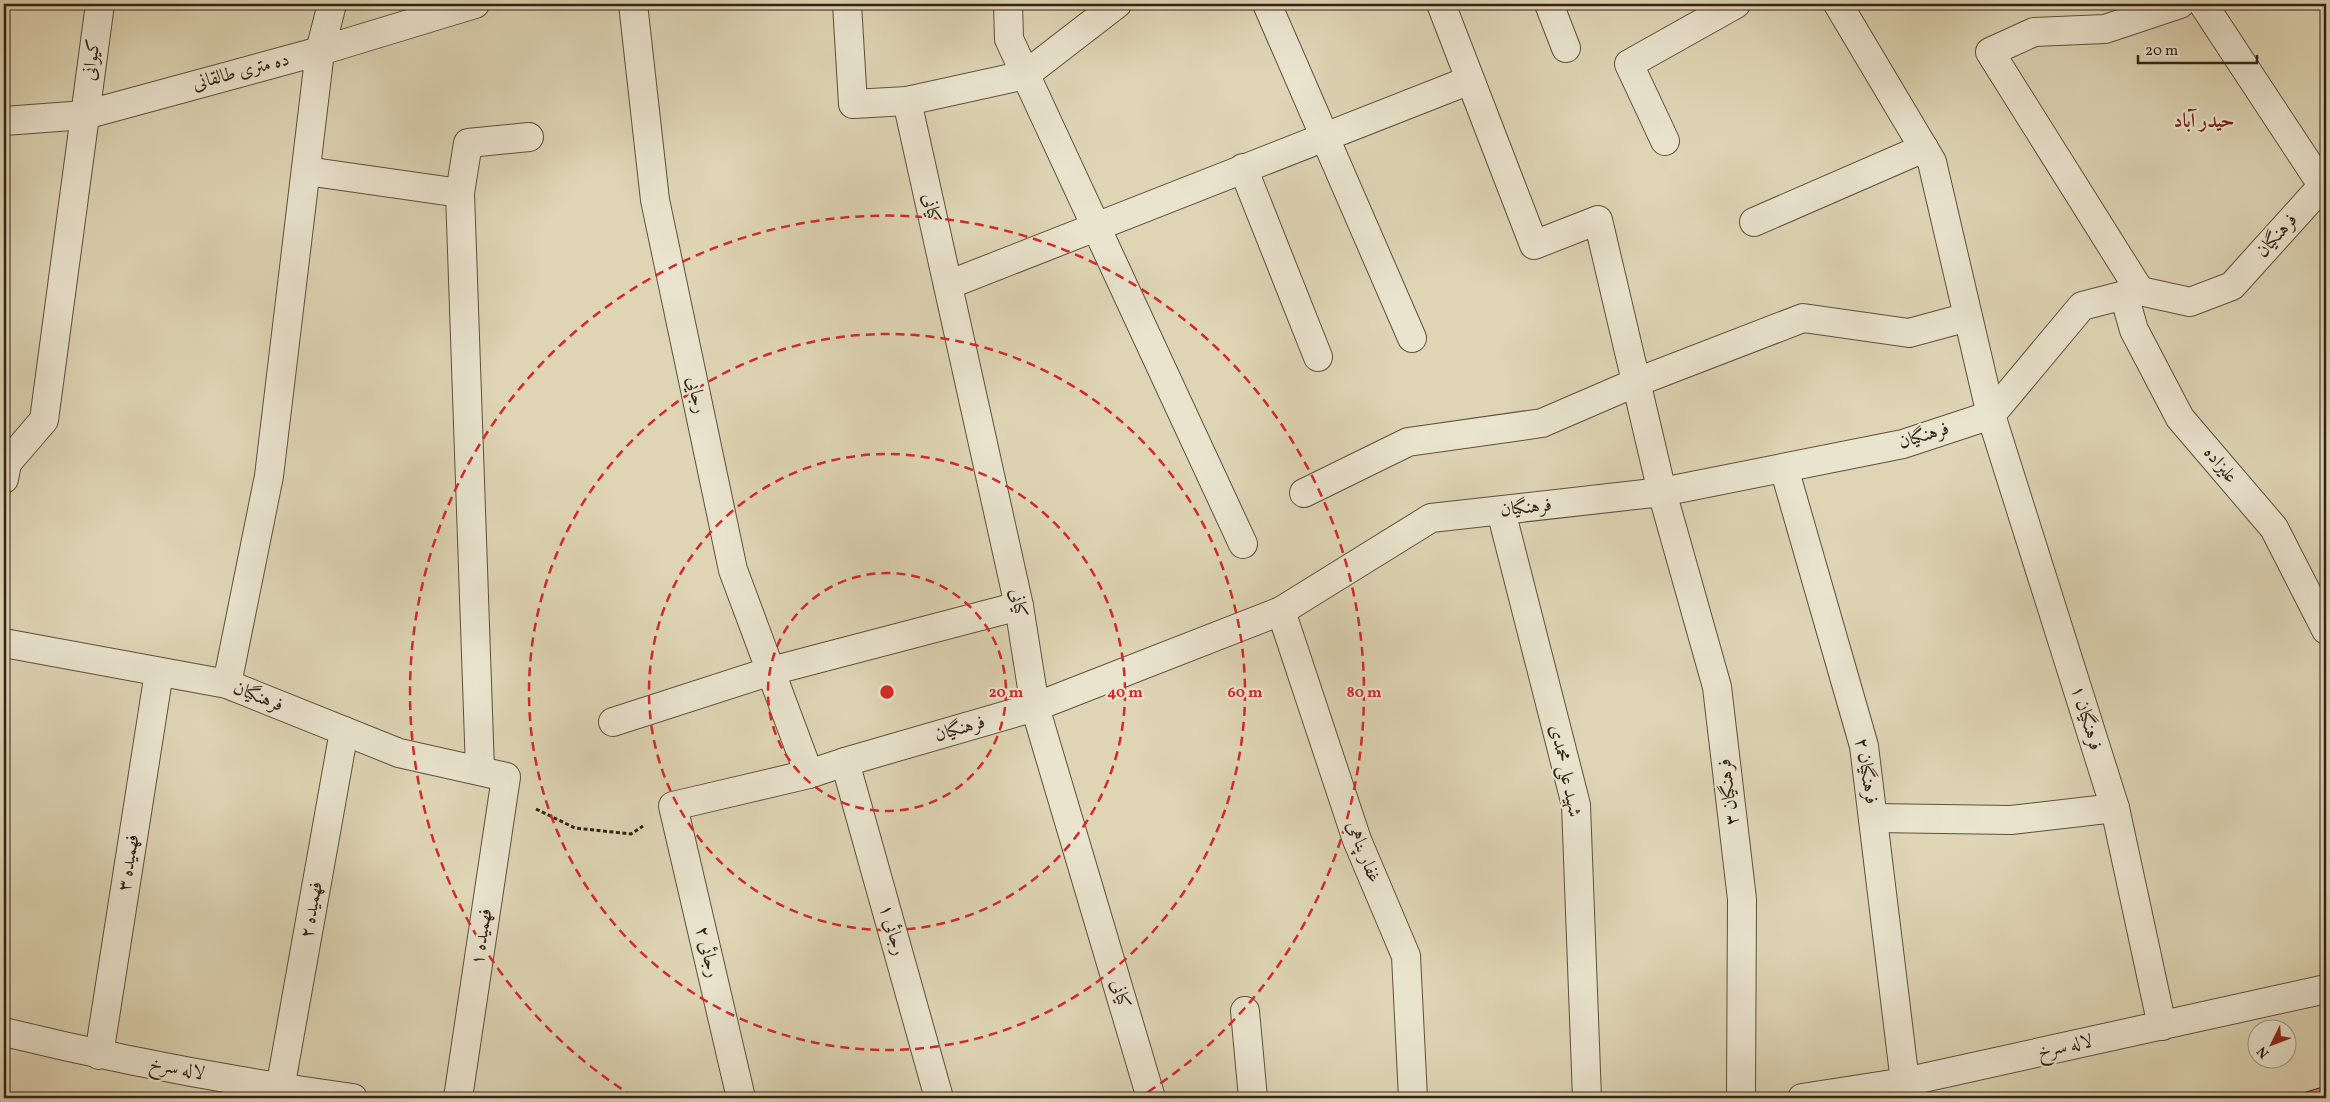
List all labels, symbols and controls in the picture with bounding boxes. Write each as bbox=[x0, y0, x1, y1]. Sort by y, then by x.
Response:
scale bar bbox=[2138, 32, 2256, 64]
street label: کیوانی bbox=[77, 38, 107, 82]
text: 20 m bbox=[2145, 41, 2178, 62]
street label: ده متری طالقانی bbox=[190, 47, 292, 97]
district label: حیدر آباد bbox=[2173, 108, 2235, 136]
street label: کیانی bbox=[915, 191, 947, 225]
street label: فرهنگیان bbox=[2250, 208, 2304, 264]
street label: رجایی bbox=[679, 374, 713, 416]
street label: فرهنگیان bbox=[1895, 416, 1953, 456]
street label: علیزاده bbox=[2197, 441, 2243, 489]
street label: فرهنگیان bbox=[1499, 492, 1553, 524]
street label: کیانی bbox=[1002, 586, 1034, 620]
street label: فرهنگیان bbox=[229, 675, 287, 719]
street label: فرهنگیان ۱ bbox=[2064, 682, 2108, 754]
centre of rings bbox=[878, 683, 896, 701]
text: 20 m bbox=[989, 683, 1024, 704]
text: 40 m bbox=[1107, 683, 1143, 704]
text: 60 m bbox=[1228, 683, 1263, 704]
text: 80 m bbox=[1347, 683, 1382, 704]
street label: فرهنگیان bbox=[932, 709, 988, 749]
street label: شهید علی محمدی bbox=[1543, 722, 1587, 820]
street label: فرهنگیان ۲ bbox=[1848, 736, 1884, 806]
street label: فرهنگیان ۳ bbox=[1712, 757, 1746, 827]
street label: غفار پناهی bbox=[1339, 817, 1387, 887]
street label: فهمیده ۳ bbox=[112, 833, 146, 893]
street label: فهمیده ۲ bbox=[294, 880, 330, 940]
street label: رجائی ۱ bbox=[872, 901, 912, 959]
street label: فهمیده ۱ bbox=[465, 907, 499, 967]
street label: رجائی ۲ bbox=[688, 924, 726, 980]
street label: کیانی bbox=[1103, 976, 1137, 1012]
north arrow bbox=[2248, 1020, 2298, 1070]
street label: لاله سرخ bbox=[2035, 1028, 2096, 1068]
text: N bbox=[2253, 1042, 2274, 1062]
street label: لاله سرخ bbox=[146, 1051, 207, 1090]

